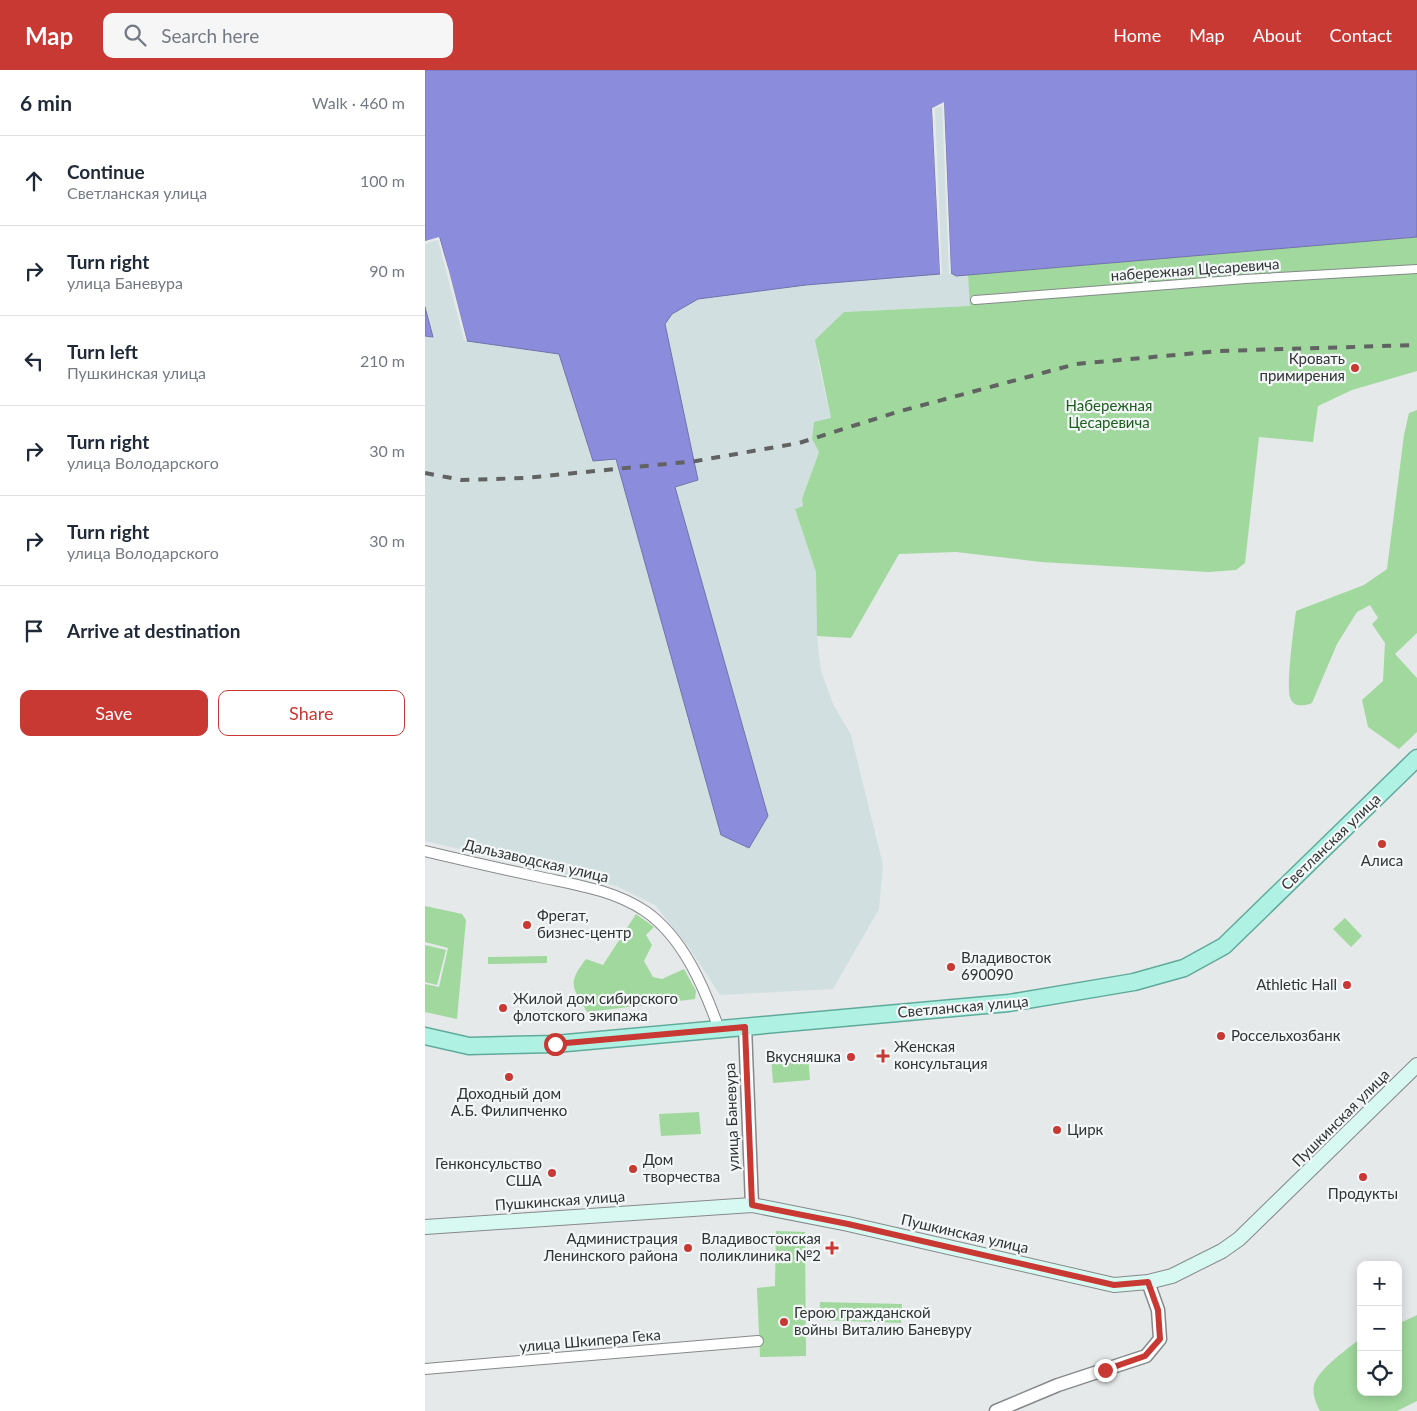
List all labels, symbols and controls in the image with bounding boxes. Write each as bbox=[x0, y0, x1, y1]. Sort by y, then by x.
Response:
search box bbox=[103, 13, 453, 58]
text: Map bbox=[25, 21, 73, 50]
icon: search bbox=[121, 21, 149, 49]
text: Search here bbox=[161, 24, 259, 47]
text: Home bbox=[1113, 24, 1161, 46]
text: Map bbox=[1189, 24, 1225, 46]
text: About bbox=[1253, 24, 1302, 46]
text: Contact bbox=[1330, 24, 1392, 46]
text: 6 min bbox=[20, 90, 72, 115]
text: Walk · 460 m bbox=[312, 93, 405, 112]
text: Continue bbox=[67, 160, 145, 183]
icon: ahead bbox=[20, 167, 48, 195]
text: 100 m bbox=[360, 171, 405, 190]
text: Светланская улица bbox=[67, 183, 207, 202]
text: Turn right bbox=[67, 250, 149, 273]
street label: набережная Цесаревича bbox=[1110, 254, 1280, 284]
icon: right bbox=[20, 257, 48, 285]
text: 90 m bbox=[369, 261, 405, 280]
text: улица Баневура bbox=[67, 273, 183, 292]
text: Turn left bbox=[67, 340, 138, 363]
icon: left bbox=[20, 347, 48, 375]
place label: Кровать примирения bbox=[1260, 349, 1345, 384]
text: 210 m bbox=[360, 351, 405, 370]
marker: Кровать примирения bbox=[1349, 362, 1361, 374]
text: Пушкинская улица bbox=[67, 363, 206, 382]
park label: Набережная Цесаревича bbox=[1066, 396, 1152, 431]
text: Turn right bbox=[67, 430, 149, 453]
icon: right bbox=[20, 437, 48, 465]
text: 30 m bbox=[369, 441, 405, 460]
text: улица Володарского bbox=[67, 453, 219, 472]
text: Turn right bbox=[67, 520, 149, 543]
icon: right bbox=[20, 527, 48, 555]
text: 30 m bbox=[369, 531, 405, 550]
text: улица Володарского bbox=[67, 543, 219, 562]
icon: arrive bbox=[20, 617, 48, 645]
text: Arrive at destination bbox=[67, 619, 240, 642]
button: Save bbox=[20, 690, 208, 736]
button: Share bbox=[218, 690, 405, 736]
street label: Светланская улица bbox=[1277, 789, 1384, 893]
street label: Дальзаводская улица bbox=[462, 835, 611, 886]
marker: Алиса bbox=[1376, 838, 1388, 850]
place label: Алиса bbox=[1361, 851, 1403, 869]
place label: Фрегат, бизнес-центр bbox=[537, 906, 631, 941]
marker: Фрегат, бизнес-центр bbox=[521, 919, 533, 931]
place label: Владивосток 690090 bbox=[961, 948, 1051, 983]
marker: Владивосток 690090 bbox=[945, 961, 957, 973]
place label: Athletic Hall bbox=[1256, 975, 1337, 993]
marker: Athletic Hall bbox=[1341, 979, 1353, 991]
place label: Жилой дом сибирского флотского экипажа bbox=[513, 989, 678, 1024]
street label: Светланская улица bbox=[897, 991, 1029, 1021]
marker: Жилой дом сибирского флотского экипажа bbox=[497, 1002, 509, 1014]
place label: Россельхозбанк bbox=[1231, 1026, 1341, 1044]
marker: Россельхозбанк bbox=[1215, 1030, 1227, 1042]
route start bbox=[544, 1033, 567, 1056]
place label: Женская консультация bbox=[894, 1037, 988, 1072]
place label: Вкусняшка bbox=[766, 1047, 841, 1065]
marker: Женская консультация bbox=[876, 1049, 890, 1063]
marker: Вкусняшка bbox=[845, 1051, 857, 1063]
street label: улица Баневура bbox=[720, 1062, 742, 1172]
street label: Пушкинская улица bbox=[1288, 1065, 1393, 1170]
marker: Доходный дом А.Б. Филипченко bbox=[503, 1071, 515, 1083]
place label: Доходный дом А.Б. Филипченко bbox=[451, 1084, 567, 1119]
place label: Цирк bbox=[1067, 1120, 1104, 1138]
marker: Цирк bbox=[1051, 1124, 1063, 1136]
place label: Дом творчества bbox=[643, 1150, 720, 1185]
place label: Генконсульство США bbox=[435, 1154, 543, 1189]
marker: Дом творчества bbox=[627, 1163, 639, 1175]
marker: Генконсульство США bbox=[546, 1167, 558, 1179]
marker: Продукты bbox=[1357, 1171, 1369, 1183]
place label: Продукты bbox=[1328, 1184, 1398, 1202]
street label: Пушкинская улица bbox=[494, 1186, 626, 1214]
street label: Пушкинская улица bbox=[900, 1210, 1031, 1256]
place label: Администрация Ленинского района bbox=[543, 1229, 678, 1264]
place label: Владивостокская поликлиника №2 bbox=[700, 1229, 821, 1264]
marker: Владивостокская поликлиника №2 bbox=[825, 1241, 839, 1255]
marker: Администрация Ленинского района bbox=[682, 1242, 694, 1254]
map controls bbox=[1357, 1261, 1402, 1396]
button: + bbox=[1357, 1261, 1402, 1306]
place label: Герою гражданской войны Виталию Баневуру bbox=[794, 1303, 972, 1338]
button: − bbox=[1357, 1306, 1402, 1351]
marker: Герою гражданской войны Виталию Баневуру bbox=[778, 1316, 790, 1328]
street label: улица Шкипера Гека bbox=[518, 1325, 661, 1355]
button: locate bbox=[1357, 1351, 1402, 1396]
route end bbox=[1094, 1359, 1117, 1382]

